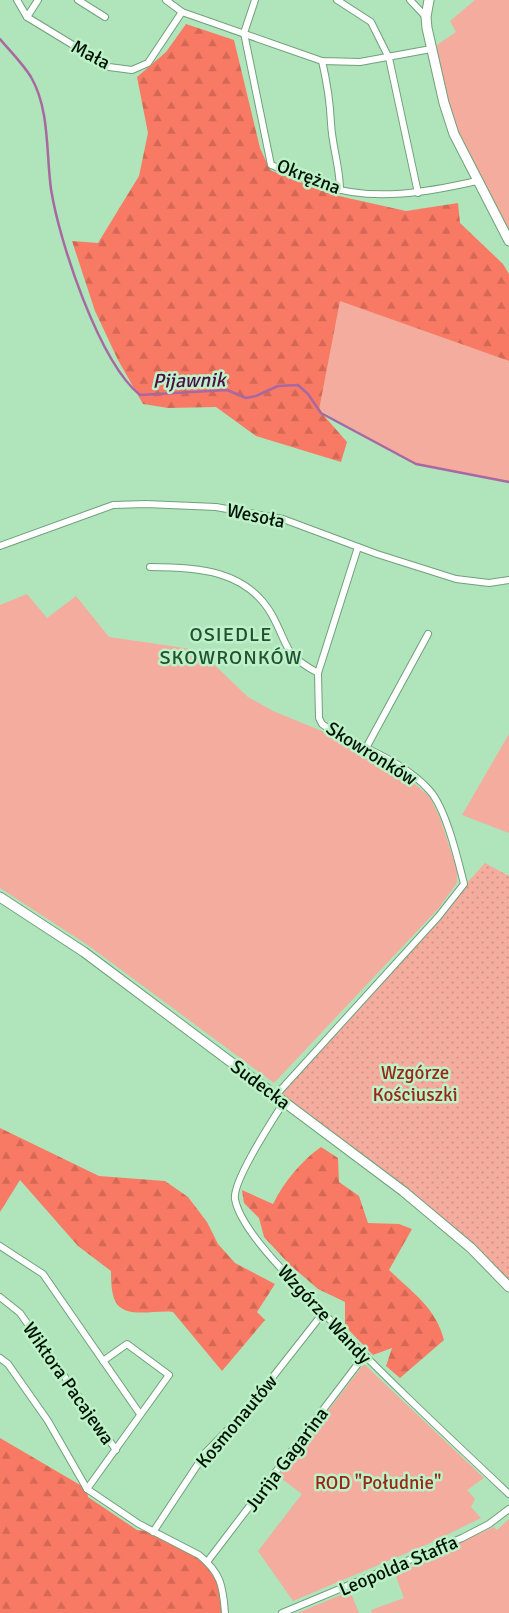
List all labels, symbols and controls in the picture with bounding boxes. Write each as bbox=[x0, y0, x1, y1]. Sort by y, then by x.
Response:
street label: Mała bbox=[67, 35, 114, 75]
street label: Okrężna bbox=[273, 154, 344, 200]
water label: Pijawnik bbox=[152, 367, 228, 394]
street label: Wesoła bbox=[224, 498, 287, 534]
district label: OSIEDLE SKOWRONKÓW bbox=[159, 622, 303, 670]
street label: Skowronków bbox=[322, 716, 422, 791]
street label: Sudecka bbox=[226, 1055, 295, 1115]
park label: Wzgórze Kościuszki bbox=[372, 1061, 458, 1107]
street label: Wzgórze Wandy bbox=[272, 1260, 377, 1369]
street label: Wiktora Pacajewa bbox=[17, 1318, 119, 1449]
street label: Kosmonautów bbox=[191, 1370, 283, 1473]
street label: Jurija Gagarina bbox=[240, 1403, 334, 1516]
park label: ROD "Południe" bbox=[315, 1471, 441, 1495]
street label: Leopolda Staffa bbox=[335, 1530, 461, 1602]

